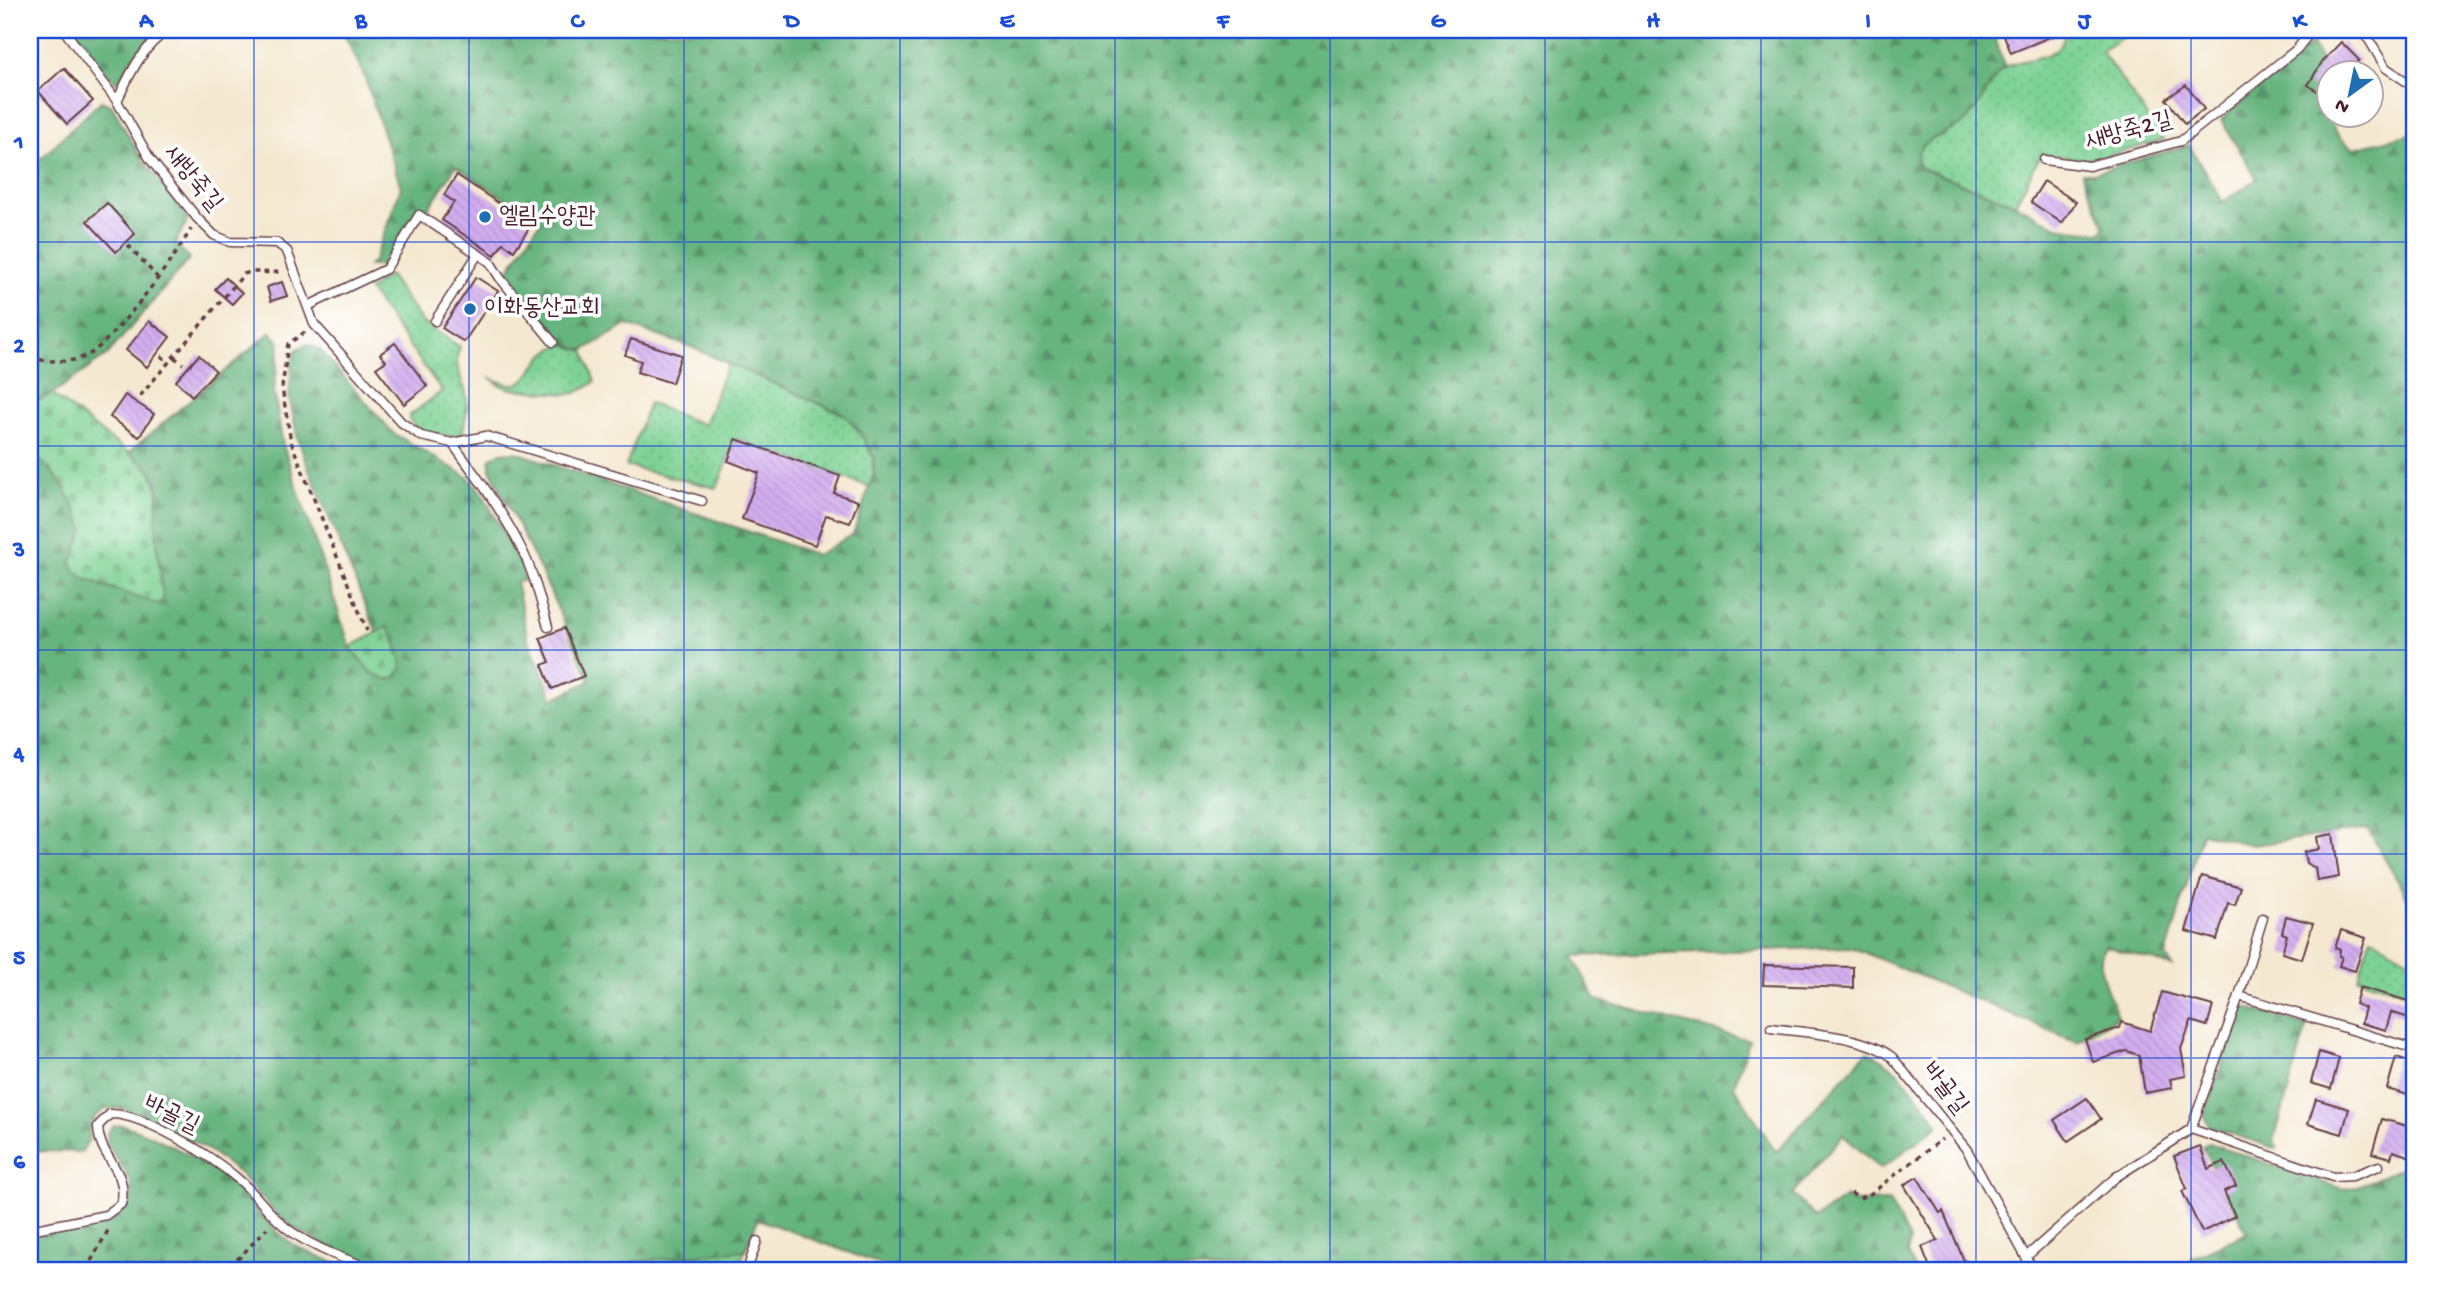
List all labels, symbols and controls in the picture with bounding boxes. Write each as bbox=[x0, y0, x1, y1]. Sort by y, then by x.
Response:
text: A bbox=[138, 9, 154, 36]
text: B bbox=[354, 9, 368, 36]
text: C bbox=[571, 9, 586, 36]
text: D bbox=[783, 9, 801, 36]
text: E bbox=[1000, 9, 1016, 36]
text: F bbox=[1216, 9, 1231, 36]
text: G bbox=[1431, 9, 1447, 36]
text: H bbox=[1646, 9, 1660, 36]
text: I bbox=[1865, 9, 1871, 36]
text: J bbox=[2077, 9, 2092, 36]
text: K bbox=[2292, 9, 2309, 36]
north arrow bbox=[2316, 60, 2386, 130]
text: N bbox=[2331, 92, 2354, 118]
street label: 새방죽2길 bbox=[2082, 106, 2176, 158]
text: 1 bbox=[13, 130, 24, 157]
street label: 새방죽길 bbox=[156, 140, 228, 218]
place label: 엘림수양관 bbox=[499, 203, 596, 232]
marker: 엘림수양관 bbox=[477, 209, 493, 225]
place label: 이화동산교회 bbox=[484, 295, 600, 324]
marker: 이화동산교회 bbox=[462, 301, 478, 317]
text: 2 bbox=[13, 334, 25, 361]
text: 3 bbox=[12, 538, 25, 565]
text: 4 bbox=[13, 742, 25, 769]
text: 5 bbox=[13, 946, 25, 973]
street label: 바골길 bbox=[1915, 1057, 1973, 1121]
street label: 바골길 bbox=[139, 1090, 203, 1142]
text: 6 bbox=[13, 1150, 26, 1177]

